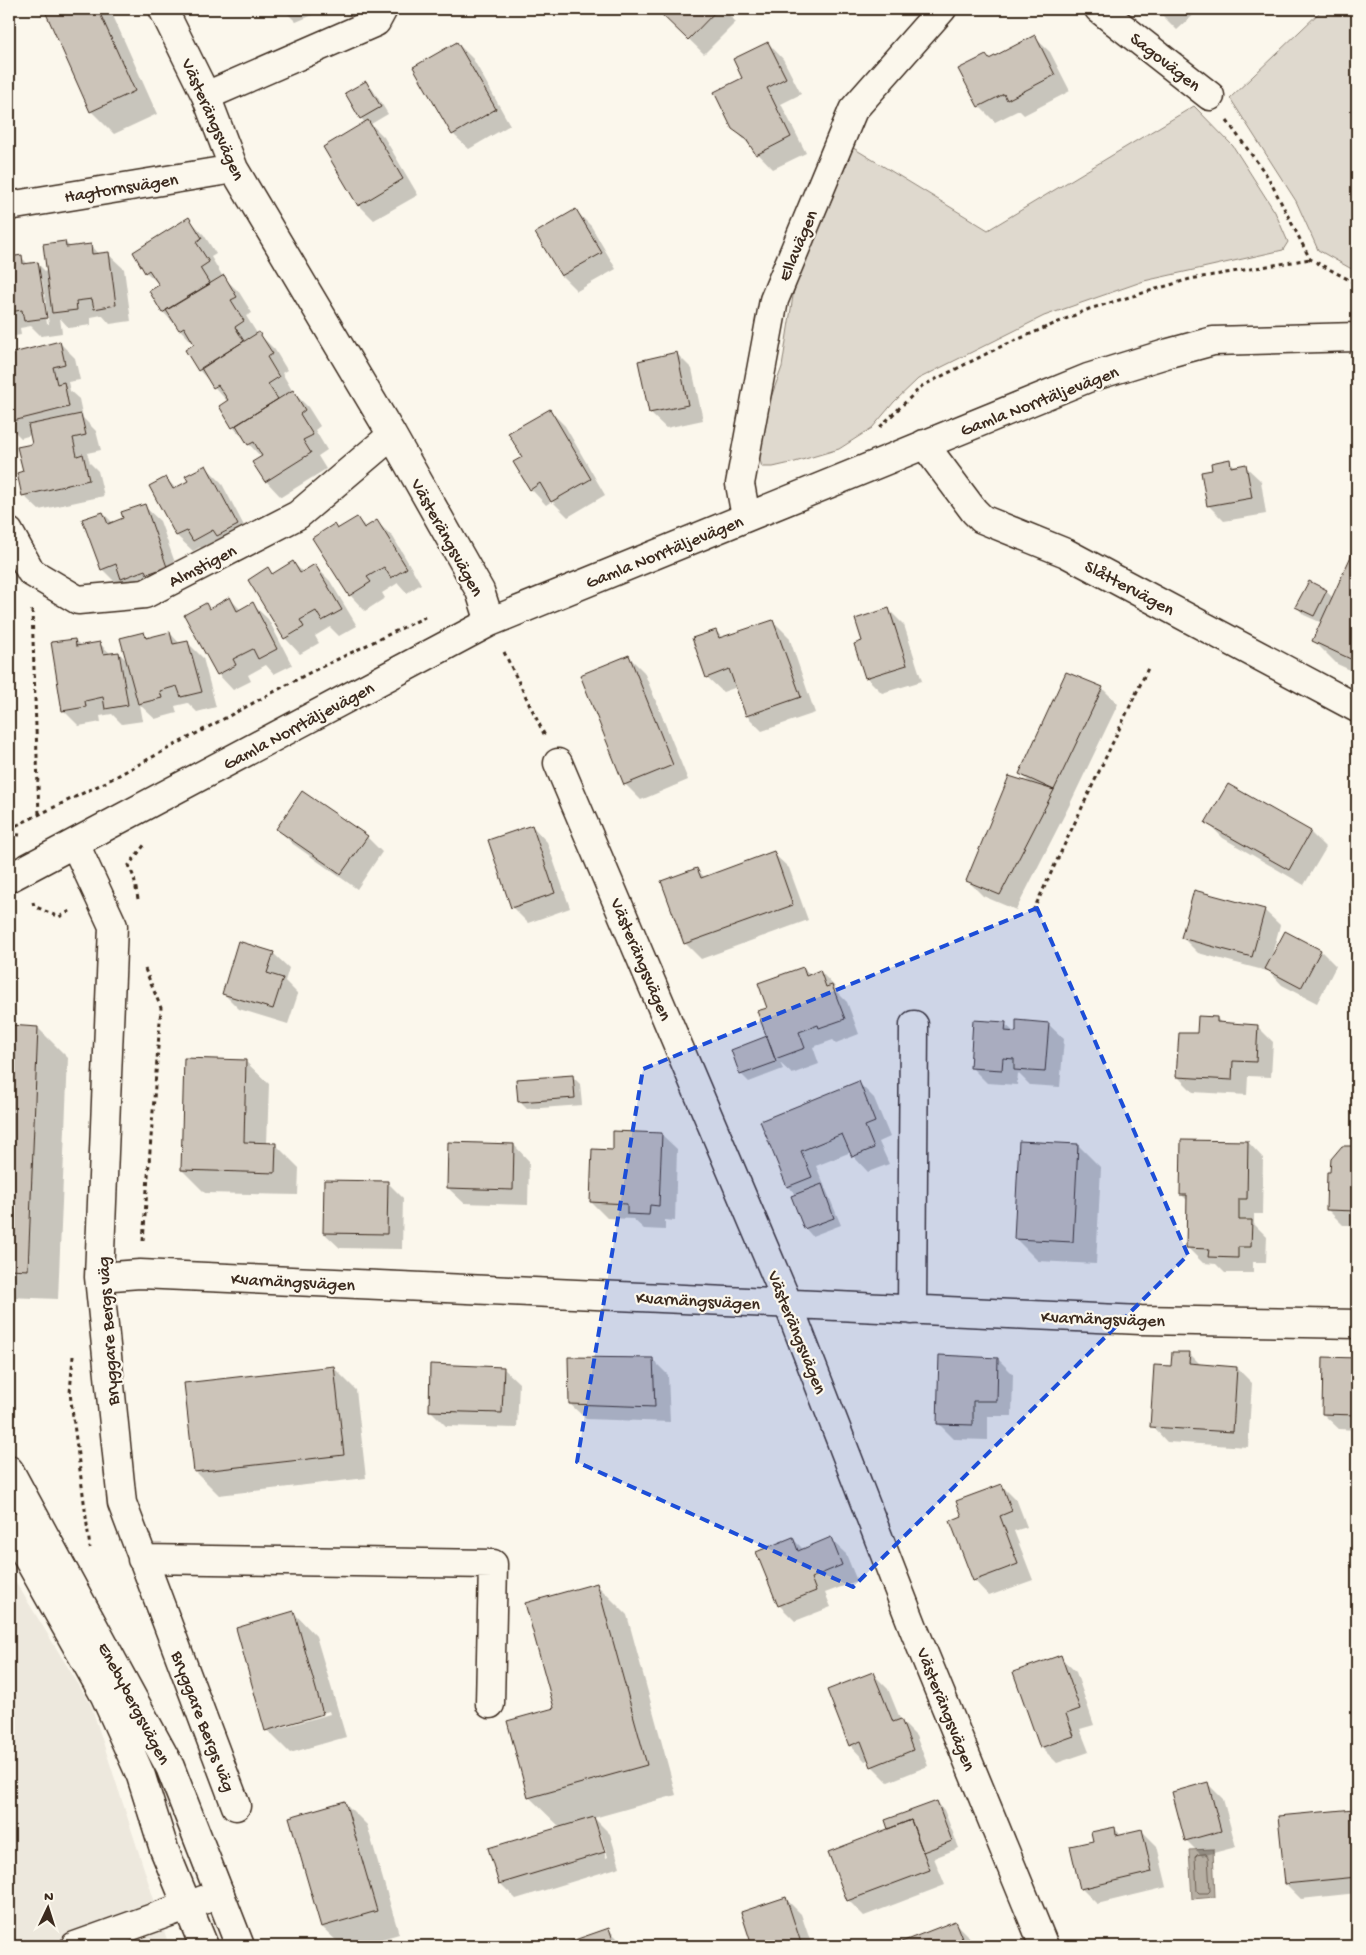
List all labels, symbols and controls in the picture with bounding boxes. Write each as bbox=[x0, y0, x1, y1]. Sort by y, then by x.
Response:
street label: Sagovägen bbox=[1125, 29, 1204, 97]
street label: Västerängsvägen bbox=[175, 55, 248, 185]
street label: Hagtornsvägen bbox=[63, 170, 180, 209]
street label: Ellavägen bbox=[775, 207, 824, 285]
street label: Gamla Norrtäljevägen bbox=[958, 362, 1123, 442]
street label: Västerängsvägen bbox=[404, 475, 487, 601]
street label: Gamla Norrtäljevägen bbox=[583, 512, 747, 595]
street label: Almstigen bbox=[166, 541, 241, 593]
street label: Slåttervägen bbox=[1080, 557, 1178, 622]
street label: Gamla Norrtäljevägen bbox=[220, 678, 379, 776]
street label: Västerängsvägen bbox=[604, 895, 675, 1025]
street label: Bryggare Bergs väg bbox=[94, 1256, 125, 1407]
street label: Västerängsvägen bbox=[761, 1267, 830, 1398]
street label: Kvarnängsvägen bbox=[230, 1270, 356, 1297]
street label: Kvarnängsvägen bbox=[635, 1289, 761, 1316]
street label: Kvarnängsvägen bbox=[1040, 1308, 1166, 1333]
street label: Enebybergsvägen bbox=[92, 1639, 174, 1769]
street label: Västerängsvägen bbox=[910, 1644, 979, 1775]
street label: Bryggare Bergs väg bbox=[165, 1648, 238, 1795]
north arrow bbox=[22, 1882, 72, 1932]
text: N bbox=[44, 1889, 54, 1906]

